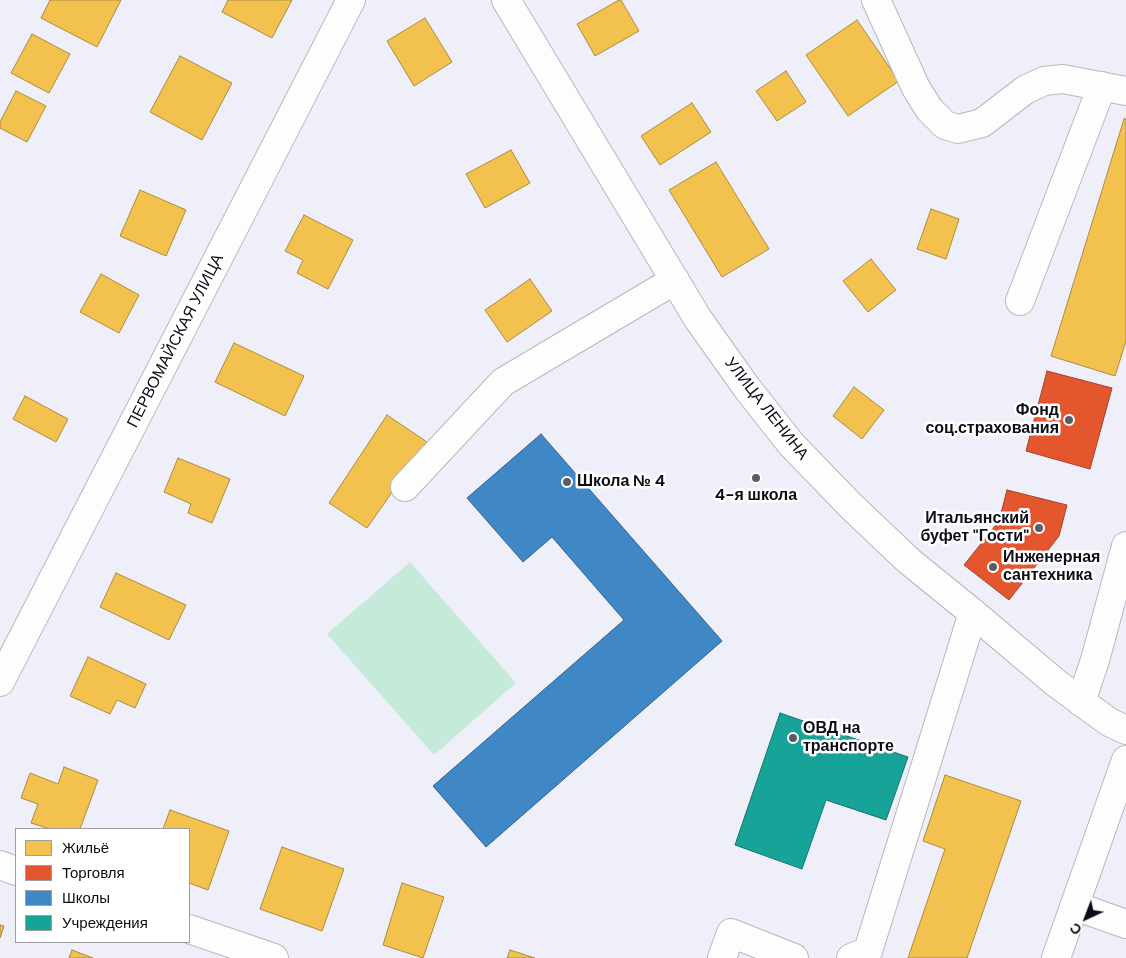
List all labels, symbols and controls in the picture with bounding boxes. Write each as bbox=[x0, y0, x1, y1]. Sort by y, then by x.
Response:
street label: ПЕРВОМАЙСКАЯ УЛИЦА bbox=[124, 251, 228, 431]
street label: УЛИЦА ЛЕНИНА bbox=[720, 354, 812, 464]
place label: Фонд соц.страхования bbox=[925, 401, 1059, 439]
marker: Фонд соц.страхования bbox=[1063, 414, 1075, 426]
place label: Школа № 4 bbox=[577, 472, 665, 492]
marker: 4-я школа bbox=[750, 472, 762, 484]
marker: Школа № 4 bbox=[561, 476, 573, 488]
place label: 4-я школа bbox=[715, 486, 797, 506]
place label: Итальянский буфет "Гости" bbox=[920, 509, 1029, 547]
marker: Итальянский буфет "Гости" bbox=[1033, 522, 1045, 534]
place label: Инженерная сантехника bbox=[1003, 548, 1100, 586]
marker: Инженерная сантехника bbox=[987, 561, 999, 573]
place label: ОВД на транспорте bbox=[803, 719, 894, 757]
marker: ОВД на транспорте bbox=[787, 732, 799, 744]
legend bbox=[15, 828, 190, 943]
text: Жильё bbox=[62, 838, 109, 858]
text: Торговля bbox=[62, 863, 125, 883]
text: Школы bbox=[62, 888, 110, 908]
north arrow bbox=[1061, 893, 1111, 943]
text: Учреждения bbox=[62, 913, 148, 933]
text: С bbox=[1066, 919, 1086, 939]

